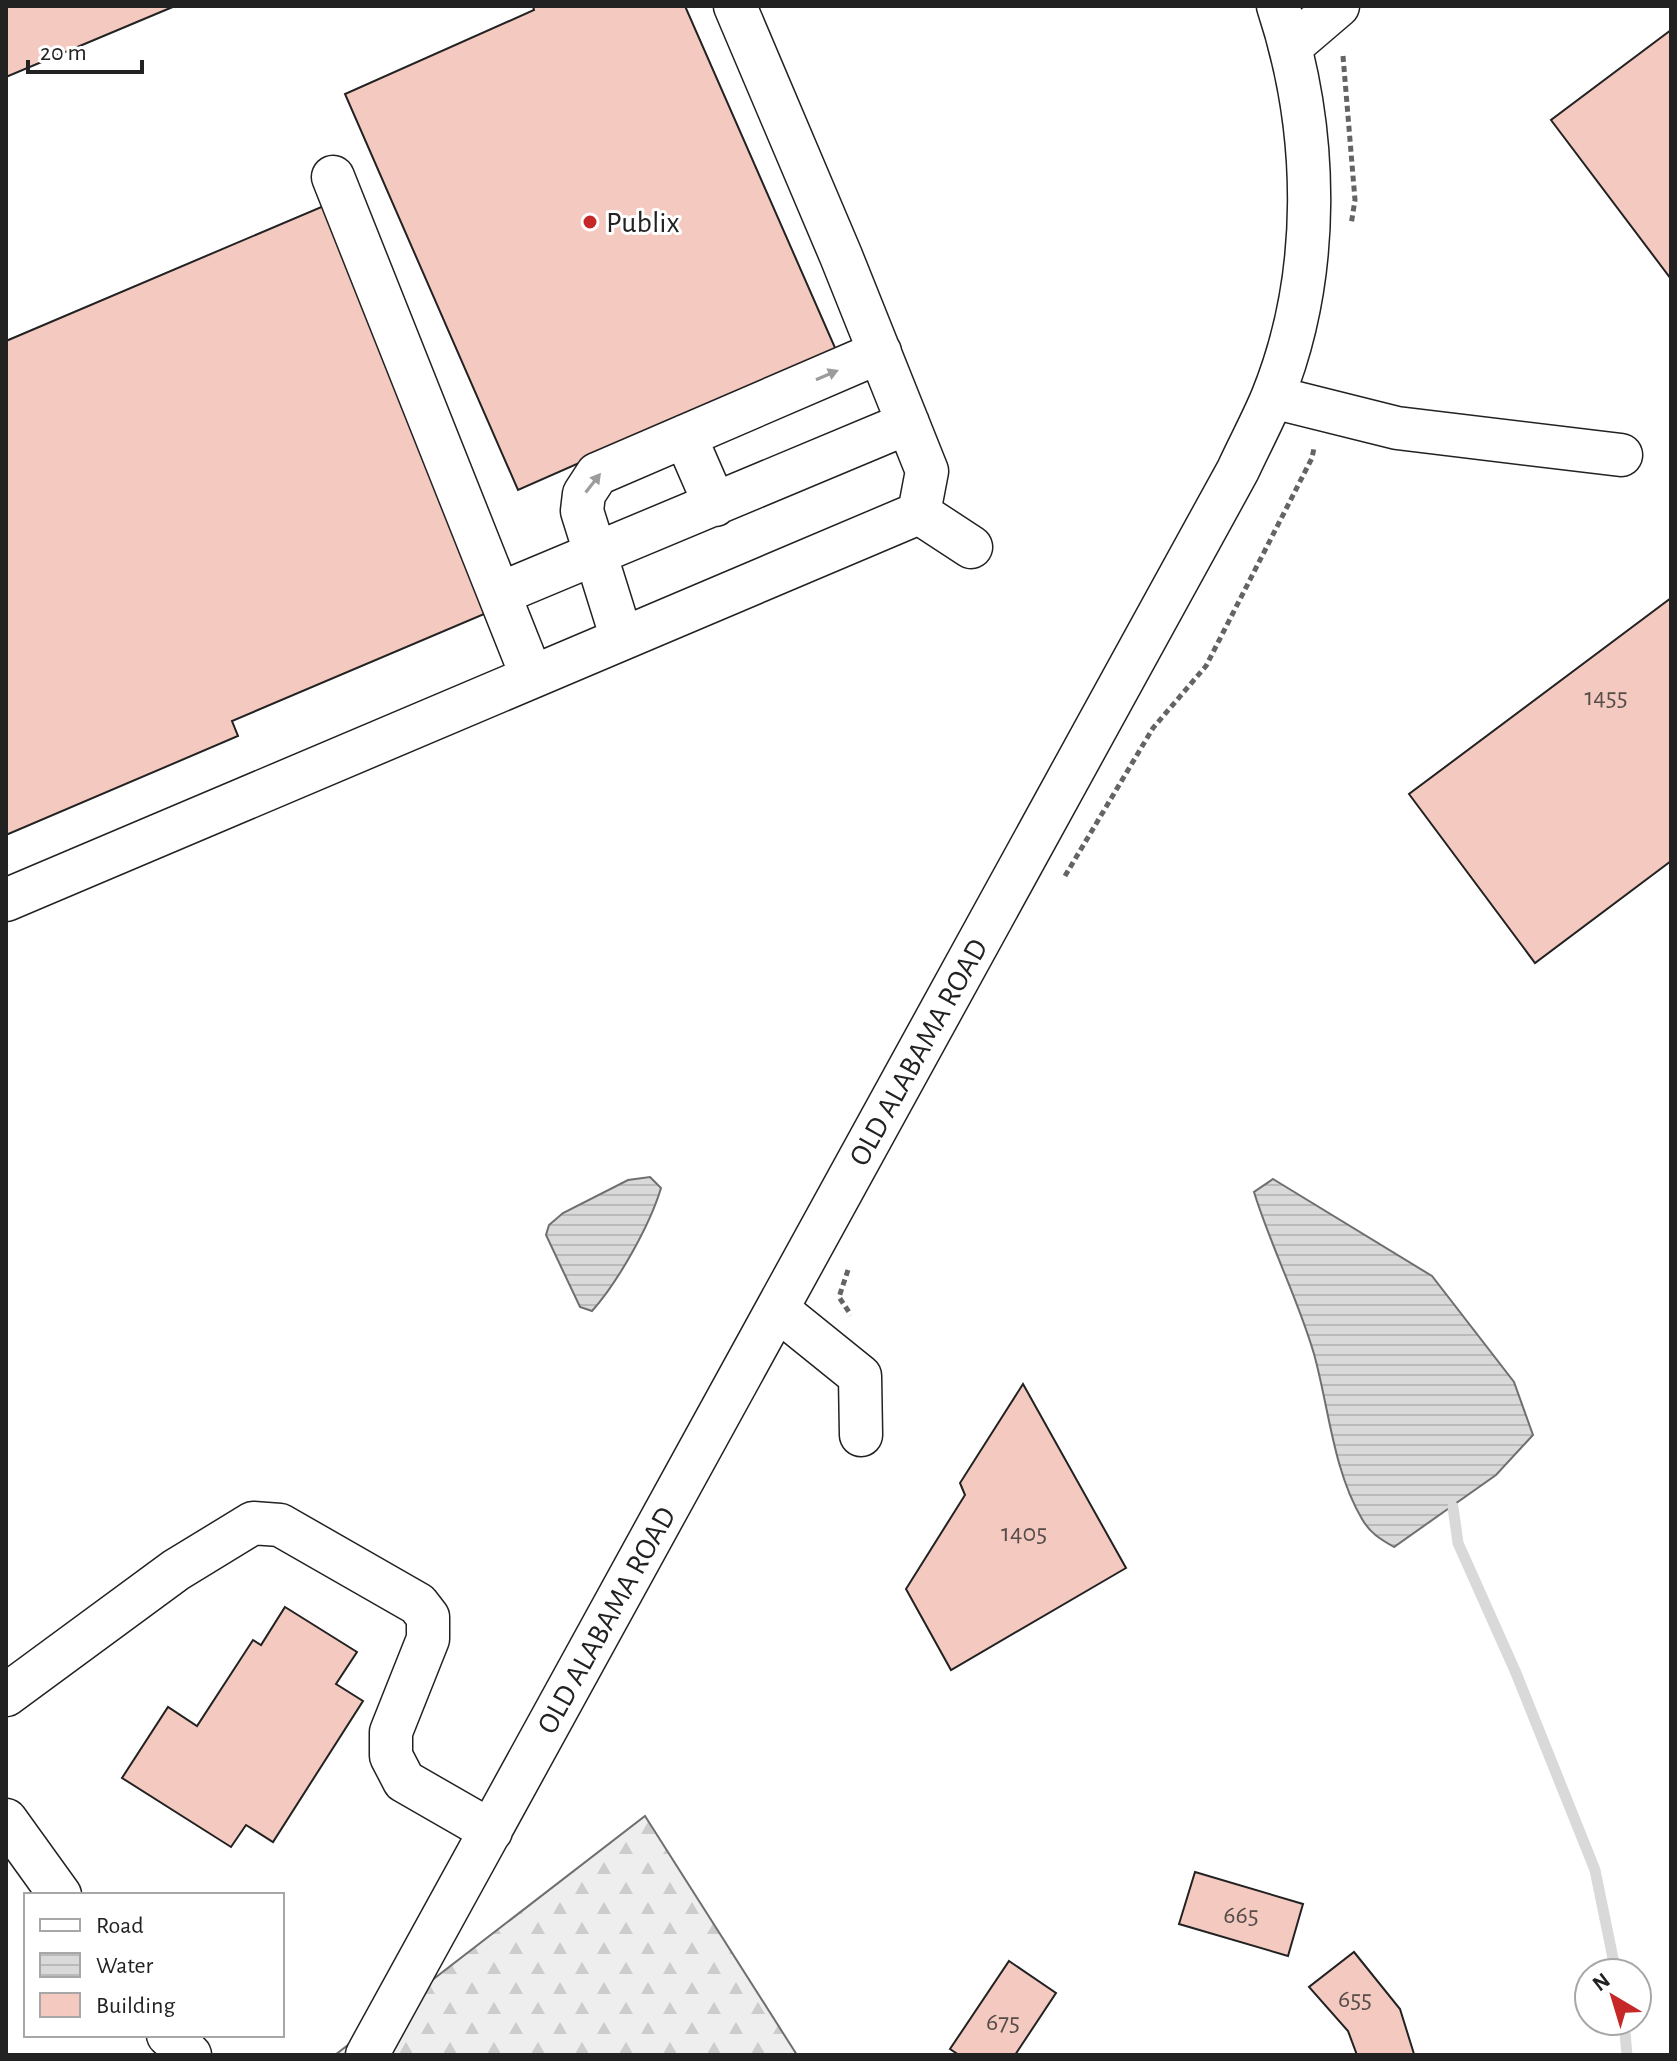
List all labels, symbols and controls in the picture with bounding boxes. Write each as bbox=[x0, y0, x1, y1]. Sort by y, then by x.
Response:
scale bar bbox=[28, 24, 142, 74]
text: 20 m bbox=[40, 41, 87, 65]
place label: Publix bbox=[606, 208, 680, 238]
marker: Publix bbox=[581, 213, 599, 231]
one-way arrow bbox=[815, 368, 839, 381]
one-way arrow bbox=[584, 473, 601, 494]
house number: 1455 bbox=[1584, 684, 1628, 710]
street label: OLD ALABAMA ROAD bbox=[844, 934, 994, 1171]
street label: OLD ALABAMA ROAD bbox=[532, 1502, 682, 1739]
house number: 1405 bbox=[1001, 1520, 1047, 1546]
legend bbox=[24, 1893, 284, 2037]
house number: 665 bbox=[1223, 1902, 1259, 1928]
text: Road bbox=[96, 1914, 144, 1938]
text: Water bbox=[96, 1954, 154, 1978]
north arrow bbox=[1573, 1957, 1653, 2037]
text: N bbox=[1589, 1969, 1614, 1995]
house number: 655 bbox=[1338, 1986, 1372, 2012]
text: Building bbox=[96, 1994, 175, 2018]
house number: 675 bbox=[986, 2009, 1020, 2035]

